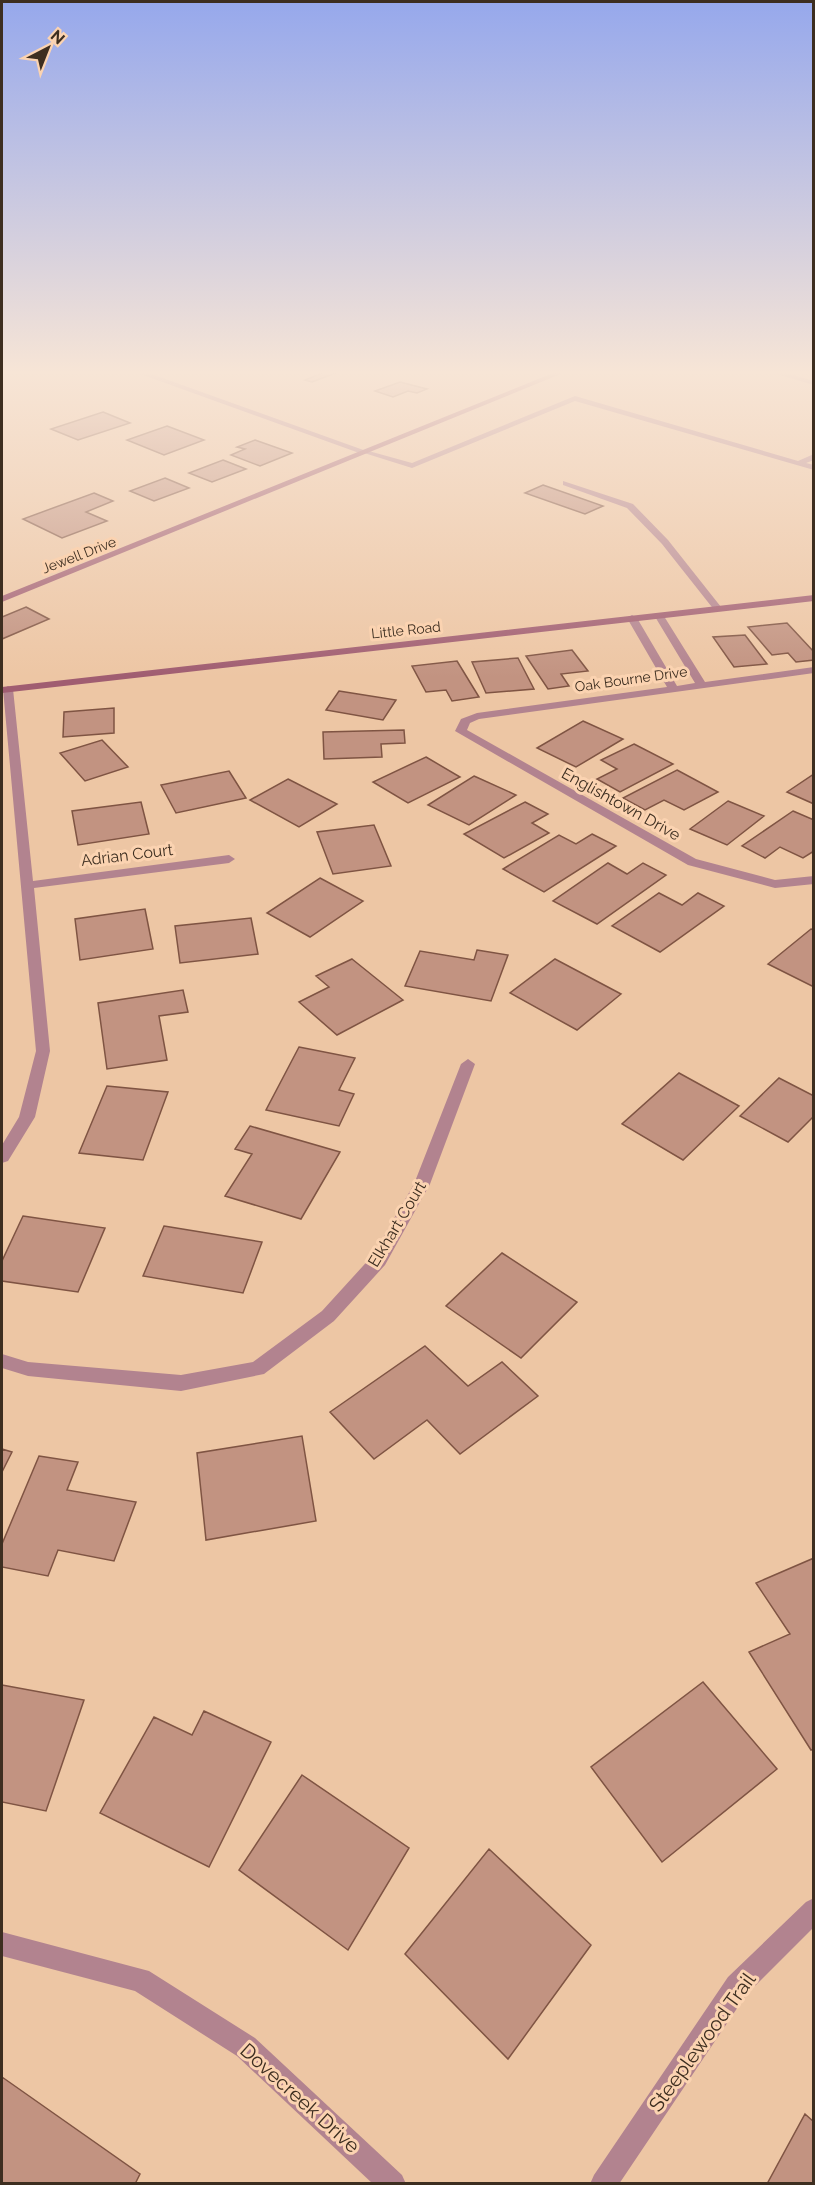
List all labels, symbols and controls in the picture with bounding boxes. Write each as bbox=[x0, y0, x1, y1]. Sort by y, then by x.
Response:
north arrow bbox=[18, 18, 78, 78]
text: N bbox=[47, 26, 69, 48]
street label: Jewell Drive bbox=[40, 534, 118, 576]
street label: Little Road bbox=[370, 618, 442, 642]
street label: Oak Bourne Drive bbox=[574, 663, 688, 695]
street label: Englishtown Drive bbox=[558, 764, 684, 844]
street label: Adrian Court bbox=[80, 840, 175, 870]
street label: Elkhart Court bbox=[364, 1177, 430, 1270]
street label: Steeplewood Trail bbox=[644, 1967, 761, 2116]
street label: Dovecreek Drive bbox=[235, 2038, 365, 2158]

